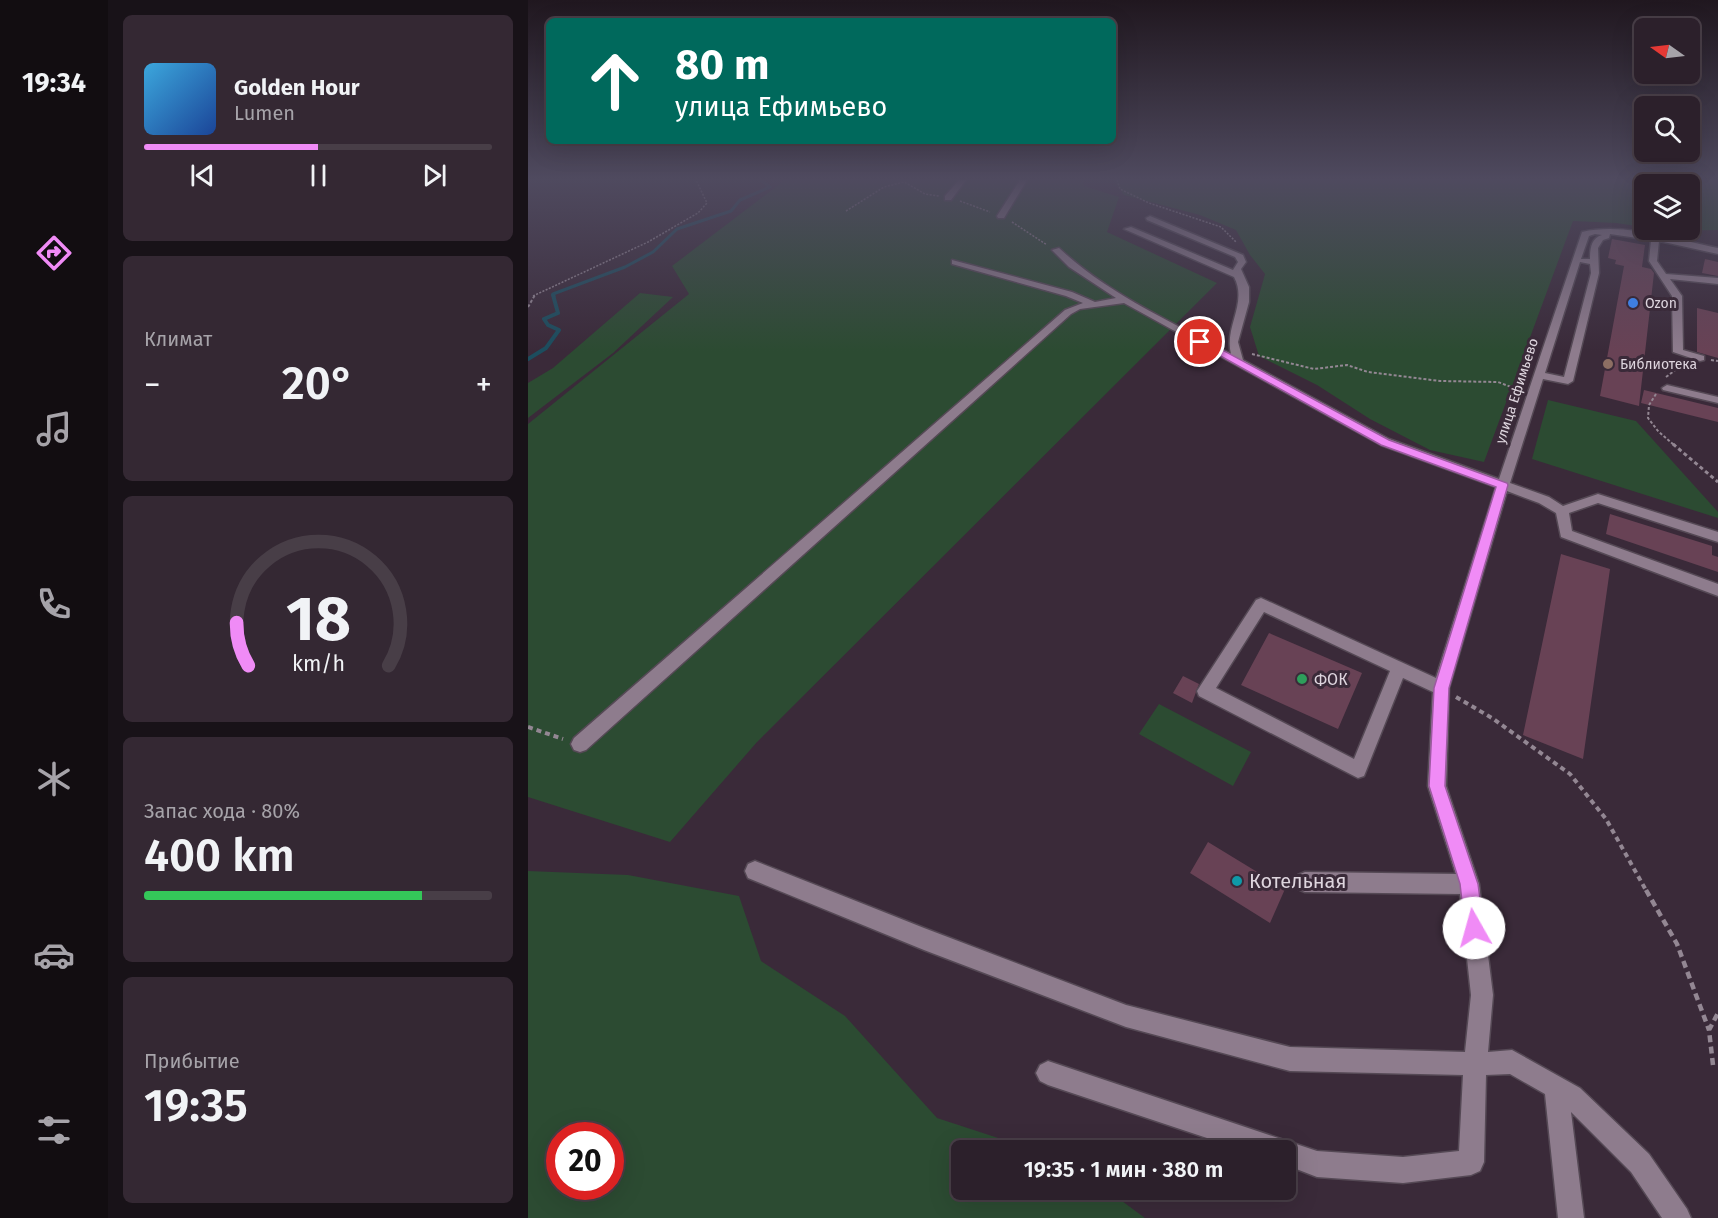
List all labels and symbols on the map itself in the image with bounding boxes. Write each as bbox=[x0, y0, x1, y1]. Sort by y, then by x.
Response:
north arrow bbox=[1634, 18, 1700, 84]
place label: Ozon bbox=[1645, 295, 1677, 312]
marker: Ozon bbox=[1626, 296, 1640, 310]
pin bbox=[1174, 316, 1225, 367]
street label: улица Ефимьево bbox=[1492, 336, 1542, 446]
place label: Библиотека bbox=[1620, 356, 1697, 373]
marker: Библиотека bbox=[1601, 357, 1615, 371]
place label: ФОК bbox=[1314, 670, 1348, 689]
marker: ФОК bbox=[1295, 672, 1309, 686]
place label: Котельная bbox=[1249, 869, 1347, 893]
marker: Котельная bbox=[1230, 874, 1244, 888]
position arrow bbox=[1442, 896, 1506, 960]
speed limit sign: 20 bbox=[546, 1122, 624, 1200]

